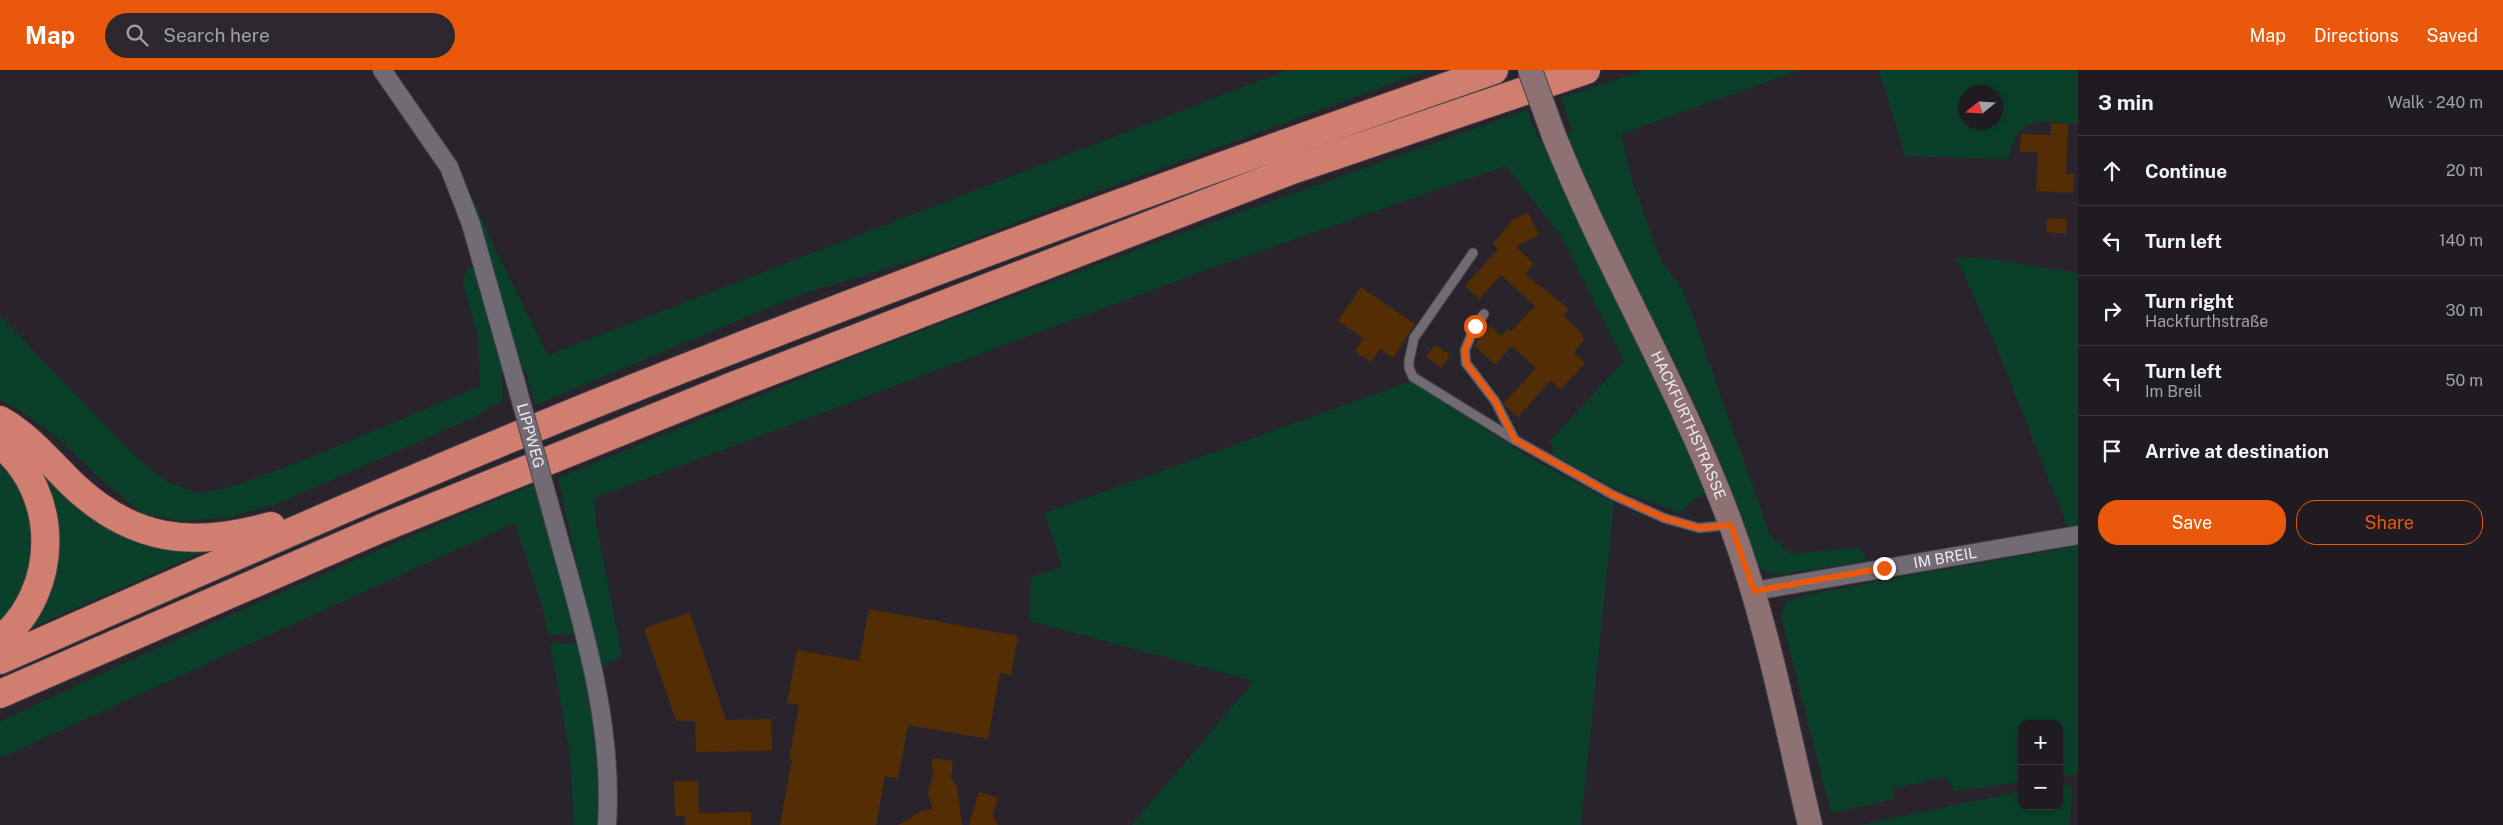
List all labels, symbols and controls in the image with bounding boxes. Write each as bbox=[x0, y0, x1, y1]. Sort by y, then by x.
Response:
search box bbox=[105, 13, 455, 58]
text: Map bbox=[25, 21, 75, 49]
icon: search bbox=[123, 21, 151, 49]
text: Search here bbox=[163, 24, 270, 46]
text: Map bbox=[2249, 25, 2286, 46]
text: Directions bbox=[2314, 25, 2399, 46]
text: Saved bbox=[2427, 25, 2478, 46]
north arrow bbox=[1958, 85, 2003, 130]
text: 3 min bbox=[2098, 90, 2154, 115]
text: Walk · 240 m bbox=[2387, 93, 2483, 112]
icon: ahead bbox=[2098, 157, 2126, 185]
text: Continue bbox=[2145, 160, 2227, 182]
text: 20 m bbox=[2446, 161, 2483, 180]
icon: left bbox=[2098, 227, 2126, 255]
text: Turn left bbox=[2145, 230, 2222, 252]
text: 140 m bbox=[2439, 231, 2483, 250]
text: Turn right bbox=[2145, 290, 2234, 312]
icon: right bbox=[2098, 297, 2126, 325]
text: 30 m bbox=[2446, 301, 2483, 320]
text: Hackfurthstraße bbox=[2145, 312, 2268, 331]
route start bbox=[1464, 315, 1487, 338]
street label: HACKFURTHSTRASSE bbox=[1648, 348, 1729, 502]
text: Turn left bbox=[2145, 360, 2222, 382]
icon: left bbox=[2098, 367, 2126, 395]
text: 50 m bbox=[2445, 371, 2483, 390]
text: Im Breil bbox=[2145, 382, 2202, 401]
street label: LIPPWEG bbox=[514, 401, 548, 470]
icon: arrive bbox=[2098, 437, 2126, 465]
text: Arrive at destination bbox=[2145, 440, 2329, 462]
button: Save bbox=[2098, 500, 2286, 545]
button: Share bbox=[2296, 500, 2483, 545]
street label: IM BREIL bbox=[1912, 544, 1978, 571]
route end bbox=[1873, 557, 1896, 580]
map controls bbox=[2018, 720, 2063, 810]
button: + bbox=[2018, 720, 2063, 765]
button: − bbox=[2018, 765, 2063, 810]

